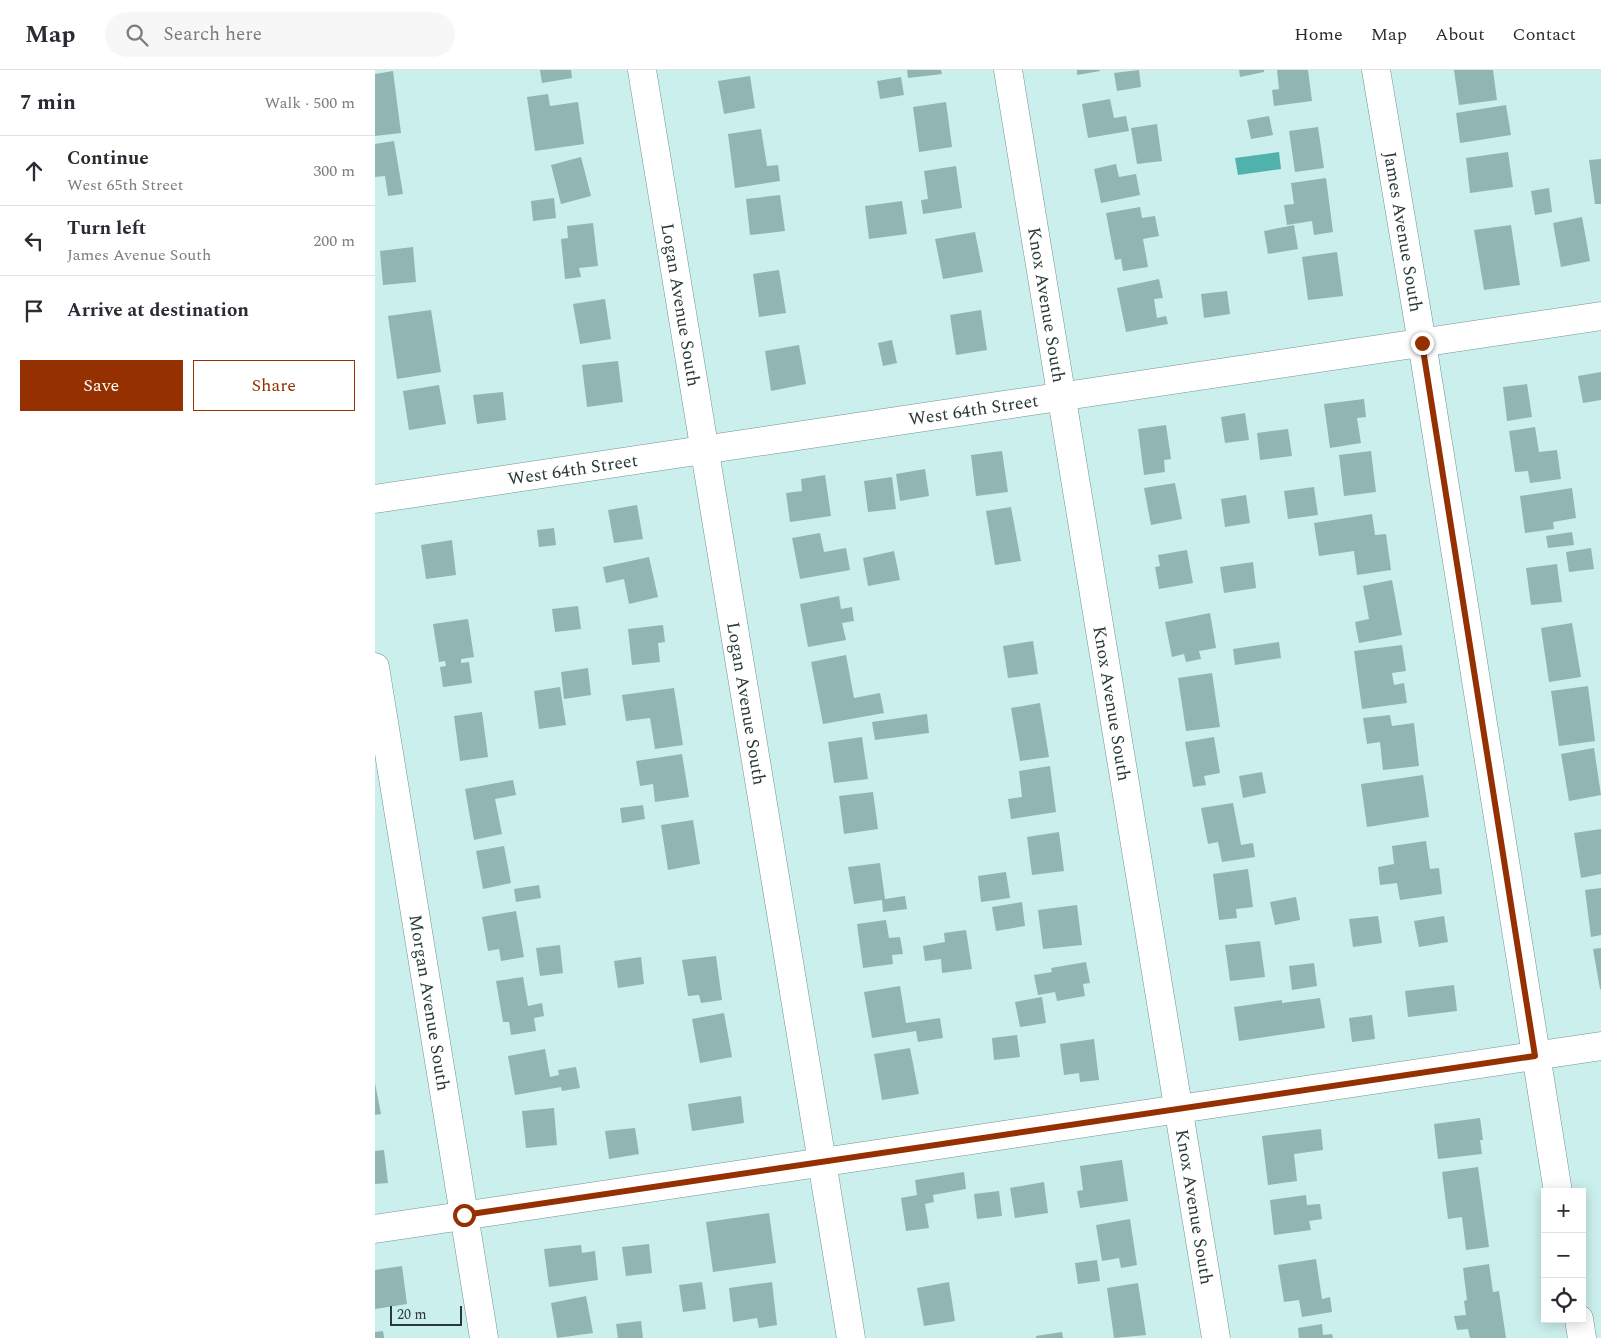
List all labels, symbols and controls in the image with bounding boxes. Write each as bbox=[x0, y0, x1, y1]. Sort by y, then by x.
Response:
search box bbox=[105, 12, 455, 57]
text: Map bbox=[25, 17, 75, 53]
text: Search here bbox=[163, 20, 262, 49]
icon: search bbox=[123, 21, 151, 49]
text: Home bbox=[1294, 21, 1343, 48]
text: Map bbox=[1371, 21, 1407, 48]
text: About bbox=[1435, 21, 1485, 48]
text: Contact bbox=[1513, 21, 1576, 48]
text: 7 min bbox=[20, 87, 76, 119]
text: Walk · 500 m bbox=[264, 91, 355, 115]
text: Continue bbox=[67, 144, 149, 173]
street label: James Avenue South bbox=[1376, 149, 1430, 314]
icon: ahead bbox=[20, 157, 48, 185]
text: 300 m bbox=[313, 159, 355, 183]
text: West 65th Street bbox=[67, 173, 184, 197]
text: Turn left bbox=[67, 214, 146, 243]
street label: Logan Avenue South bbox=[654, 221, 707, 389]
street label: Knox Avenue South bbox=[1020, 225, 1073, 385]
icon: left bbox=[20, 227, 48, 255]
text: 200 m bbox=[313, 229, 355, 253]
text: James Avenue South bbox=[67, 243, 211, 267]
text: Arrive at destination bbox=[67, 296, 249, 325]
icon: arrive bbox=[20, 297, 48, 325]
route end bbox=[1411, 332, 1434, 355]
button: Save bbox=[20, 360, 183, 411]
button: Share bbox=[193, 360, 355, 411]
street label: West 64th Street bbox=[907, 387, 1040, 433]
street label: West 64th Street bbox=[506, 446, 640, 493]
street label: Logan Avenue South bbox=[720, 620, 773, 787]
street label: Knox Avenue South bbox=[1086, 624, 1138, 783]
street label: Morgan Avenue South bbox=[402, 912, 457, 1093]
street label: Knox Avenue South bbox=[1168, 1127, 1221, 1286]
map controls bbox=[1541, 1188, 1586, 1323]
button: + bbox=[1541, 1188, 1586, 1233]
route start bbox=[453, 1204, 476, 1227]
button: − bbox=[1541, 1233, 1586, 1278]
button: locate bbox=[1541, 1278, 1586, 1323]
scale bar bbox=[390, 1303, 463, 1326]
text: 20 m bbox=[397, 1304, 427, 1325]

